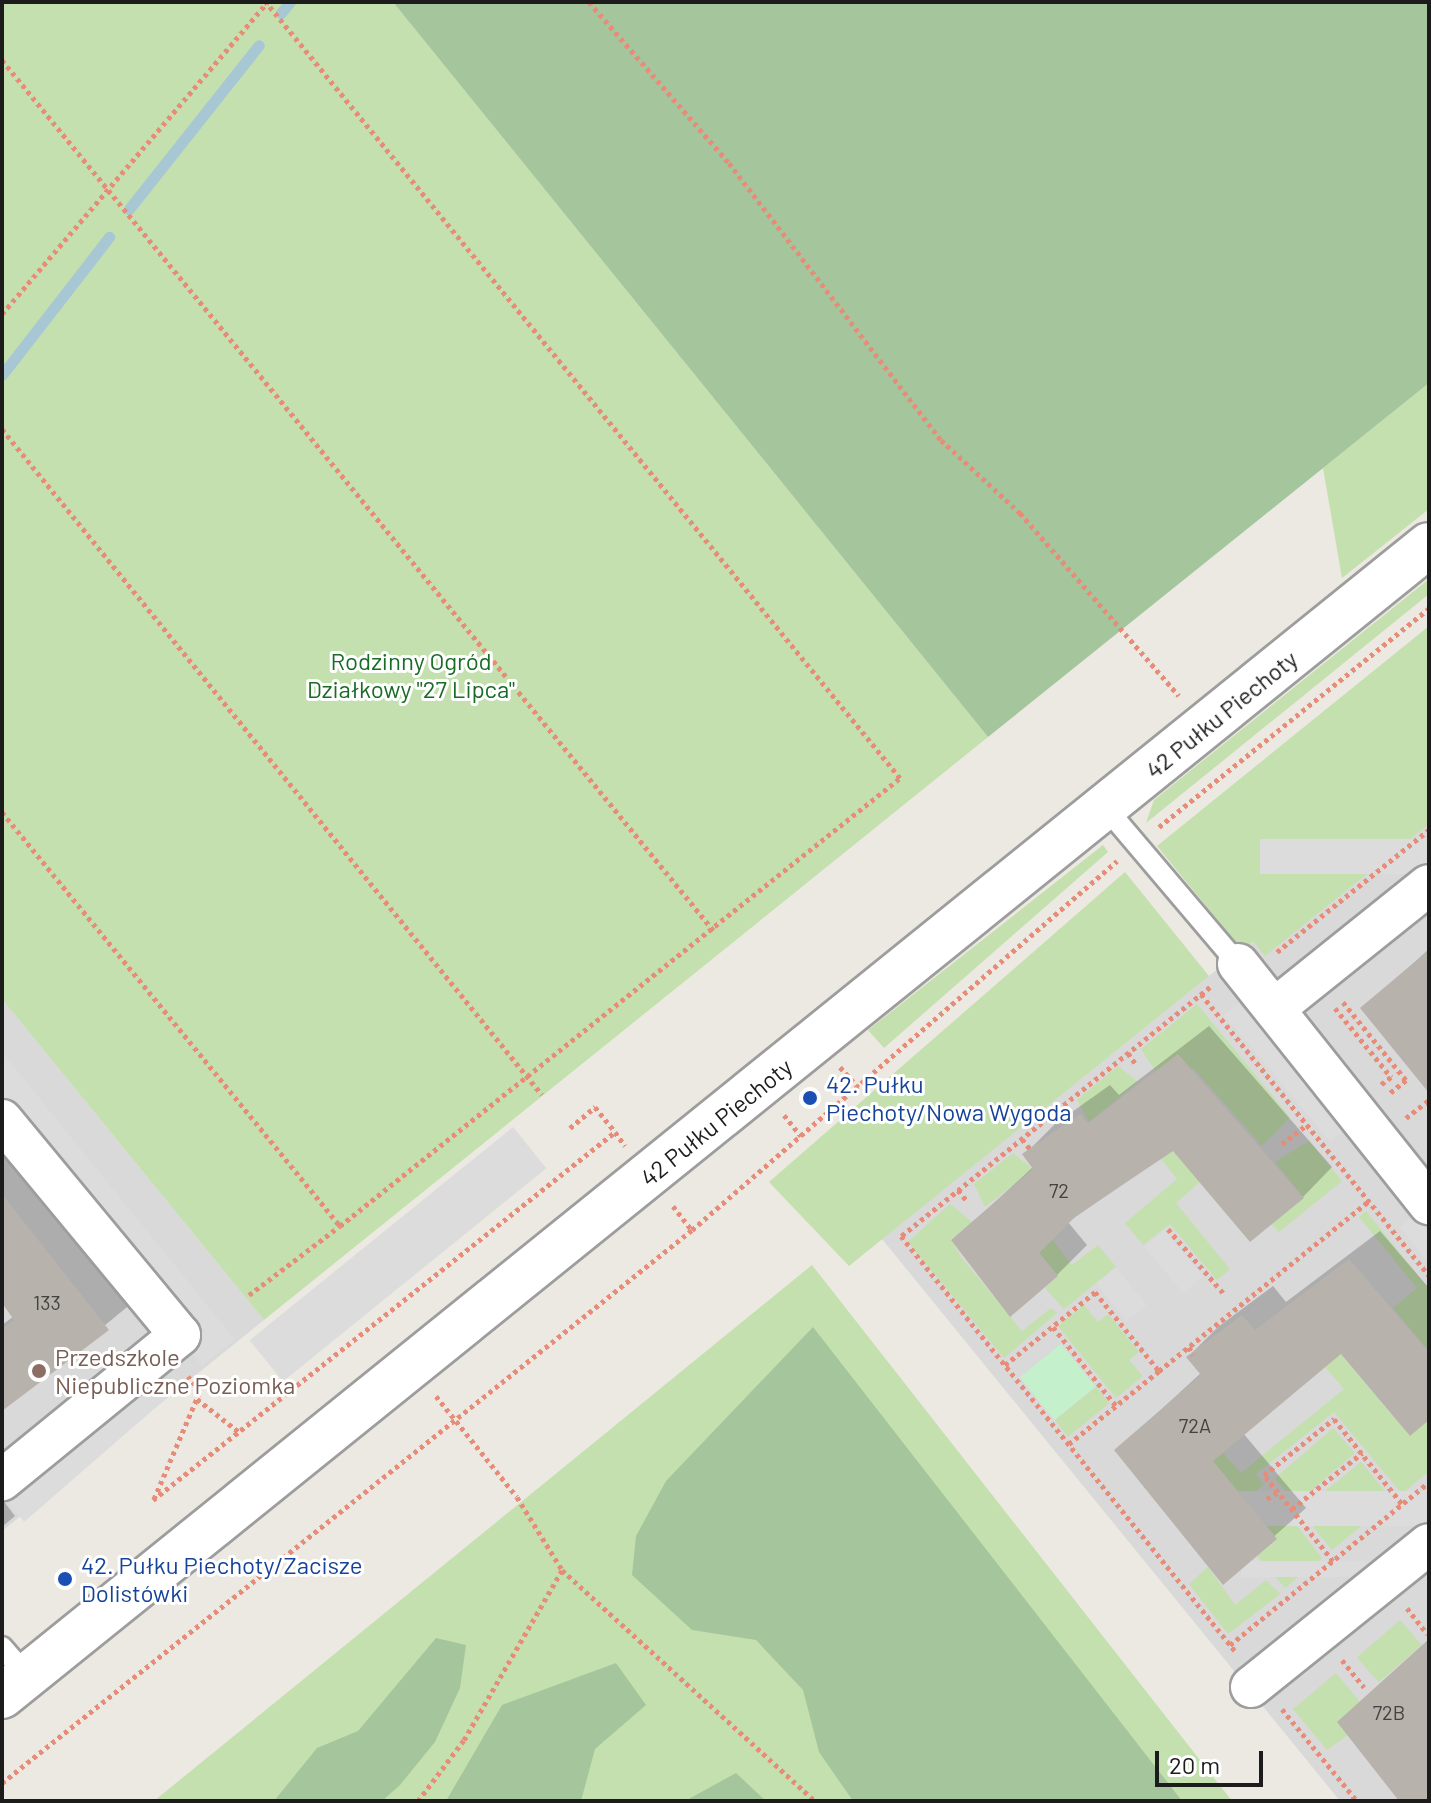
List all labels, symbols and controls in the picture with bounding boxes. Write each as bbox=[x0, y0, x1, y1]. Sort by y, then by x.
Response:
street label: 42 Pułku Piechoty bbox=[1139, 644, 1303, 784]
park label: Rodzinny Ogród Działkowy "27 Lipca" bbox=[307, 647, 515, 703]
street label: 42 Pułku Piechoty bbox=[634, 1052, 798, 1192]
place label: 42. Pułku Piechoty/Nowa Wygoda bbox=[826, 1070, 1072, 1126]
marker: 42. Pułku Piechoty/Nowa Wygoda bbox=[801, 1089, 819, 1107]
house number: 72 bbox=[1049, 1178, 1069, 1202]
house number: 133 bbox=[33, 1290, 61, 1314]
place label: Przedszkole Niepubliczne Poziomka bbox=[55, 1343, 295, 1399]
marker: Przedszkole Niepubliczne Poziomka bbox=[30, 1362, 48, 1380]
house number: 72A bbox=[1179, 1413, 1211, 1437]
place label: 42. Pułku Piechoty/Zacisze Dolistówki bbox=[81, 1551, 363, 1607]
marker: 42. Pułku Piechoty/Zacisze Dolistówki bbox=[56, 1570, 74, 1588]
house number: 72B bbox=[1373, 1700, 1405, 1724]
scale bar bbox=[1159, 1735, 1267, 1785]
text: 20 m bbox=[1169, 1750, 1220, 1779]

